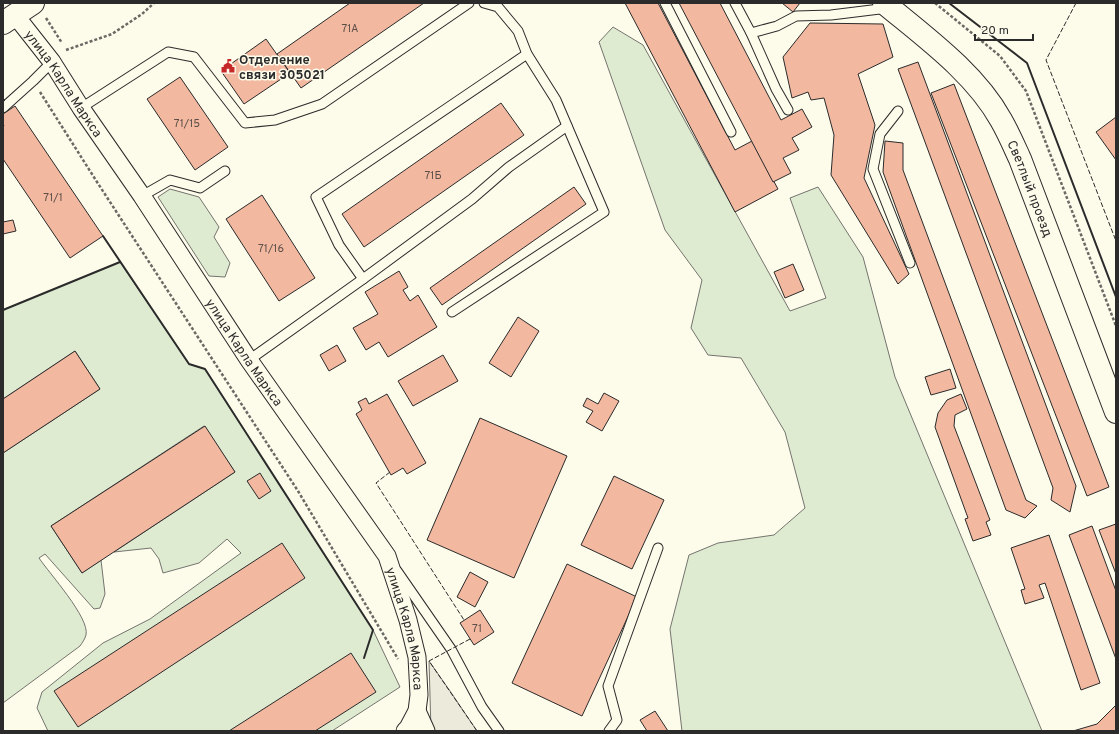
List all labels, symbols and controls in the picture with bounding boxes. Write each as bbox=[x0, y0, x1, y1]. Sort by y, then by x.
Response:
scale bar bbox=[975, 16, 1033, 42]
house number: 71А bbox=[341, 22, 359, 36]
text: 20 m bbox=[981, 23, 1009, 39]
street label: улица Карла Маркса bbox=[20, 28, 105, 141]
place label: Отделение связи 305021 bbox=[239, 53, 325, 84]
public building icon: Отделение связи 305021 bbox=[220, 58, 236, 74]
house number: 71/15 bbox=[174, 117, 200, 131]
street label: Светлый проезд bbox=[1003, 138, 1055, 240]
house number: 71Б bbox=[424, 169, 442, 183]
house number: 71/1 bbox=[43, 191, 63, 205]
house number: 71/16 bbox=[258, 242, 284, 256]
street label: улица Карла Маркса bbox=[201, 296, 285, 410]
street label: улица Карла Маркса bbox=[381, 565, 425, 691]
house number: 71 bbox=[472, 622, 482, 636]

